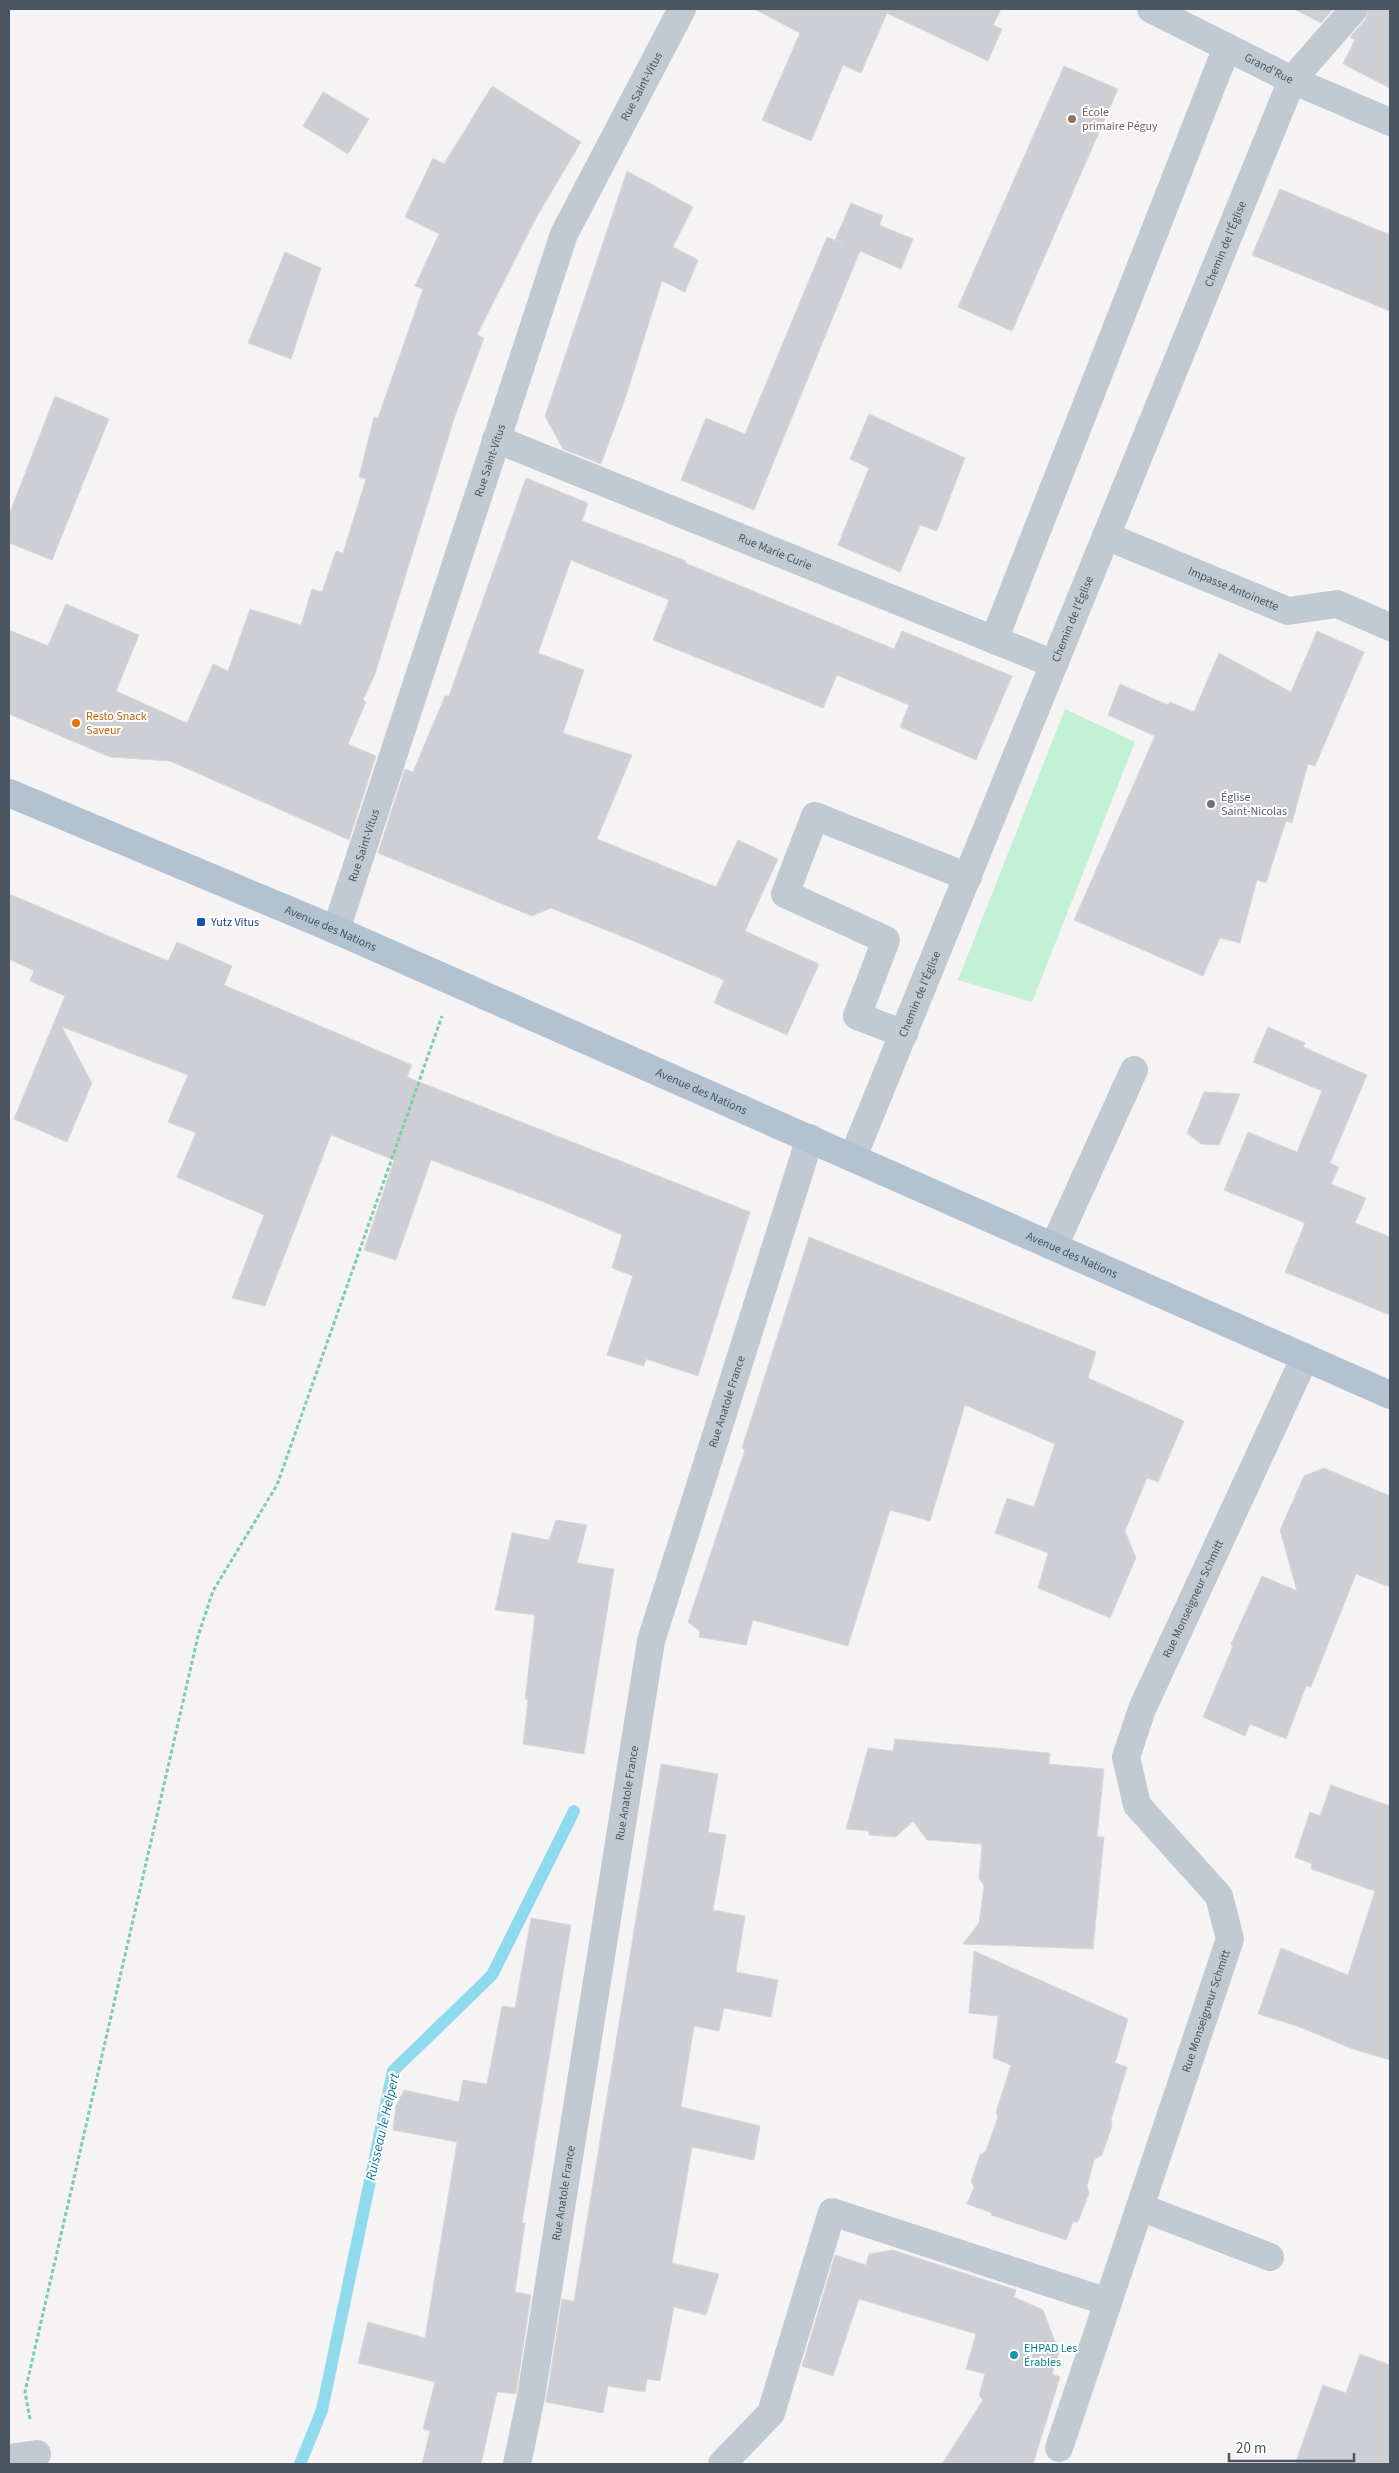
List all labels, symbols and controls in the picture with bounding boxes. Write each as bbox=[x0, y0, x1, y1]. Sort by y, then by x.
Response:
street label: Rue Saint-Vitus bbox=[616, 49, 667, 124]
street label: Grand'Rue bbox=[1241, 49, 1296, 88]
place label: École primaire Péguy bbox=[1082, 104, 1158, 135]
marker: École primaire Péguy bbox=[1066, 113, 1078, 125]
street label: Chemin de l'Église bbox=[1200, 198, 1250, 290]
street label: Rue Saint-Vitus bbox=[470, 422, 510, 499]
street label: Rue Marie Curie bbox=[736, 529, 815, 574]
street label: Impasse Antoinette bbox=[1186, 562, 1282, 615]
street label: Chemin de l'Église bbox=[1047, 573, 1098, 665]
place label: Resto Snack Saveur bbox=[86, 708, 147, 739]
marker: Resto Snack Saveur bbox=[70, 717, 82, 729]
place label: Église Saint-Nicolas bbox=[1221, 789, 1287, 820]
marker: Église Saint-Nicolas bbox=[1205, 798, 1217, 810]
street label: Rue Saint-Vitus bbox=[344, 807, 384, 884]
street label: Avenue des Nations bbox=[282, 901, 379, 955]
place label: Yutz Vitus bbox=[210, 914, 259, 931]
marker: Yutz Vitus bbox=[195, 916, 207, 928]
street label: Chemin de l'Église bbox=[894, 948, 945, 1040]
street label: Avenue des Nations bbox=[653, 1064, 750, 1119]
street label: Avenue des Nations bbox=[1024, 1227, 1120, 1282]
street label: Rue Anatole France bbox=[704, 1353, 749, 1450]
street label: Rue Monseigneur Schmitt bbox=[1158, 1537, 1228, 1661]
street label: Rue Anatole France bbox=[611, 1744, 643, 1842]
street label: Rue Monseigneur Schmitt bbox=[1177, 1947, 1234, 2075]
water label: Ruisseau le Helpert bbox=[361, 2071, 405, 2183]
street label: Rue Anatole France bbox=[547, 2144, 579, 2242]
place label: EHPAD Les Érables bbox=[1024, 2340, 1077, 2371]
marker: EHPAD Les Érables bbox=[1008, 2349, 1020, 2361]
scale bar bbox=[1229, 2430, 1354, 2462]
text: 20 m bbox=[1236, 2438, 1266, 2459]

